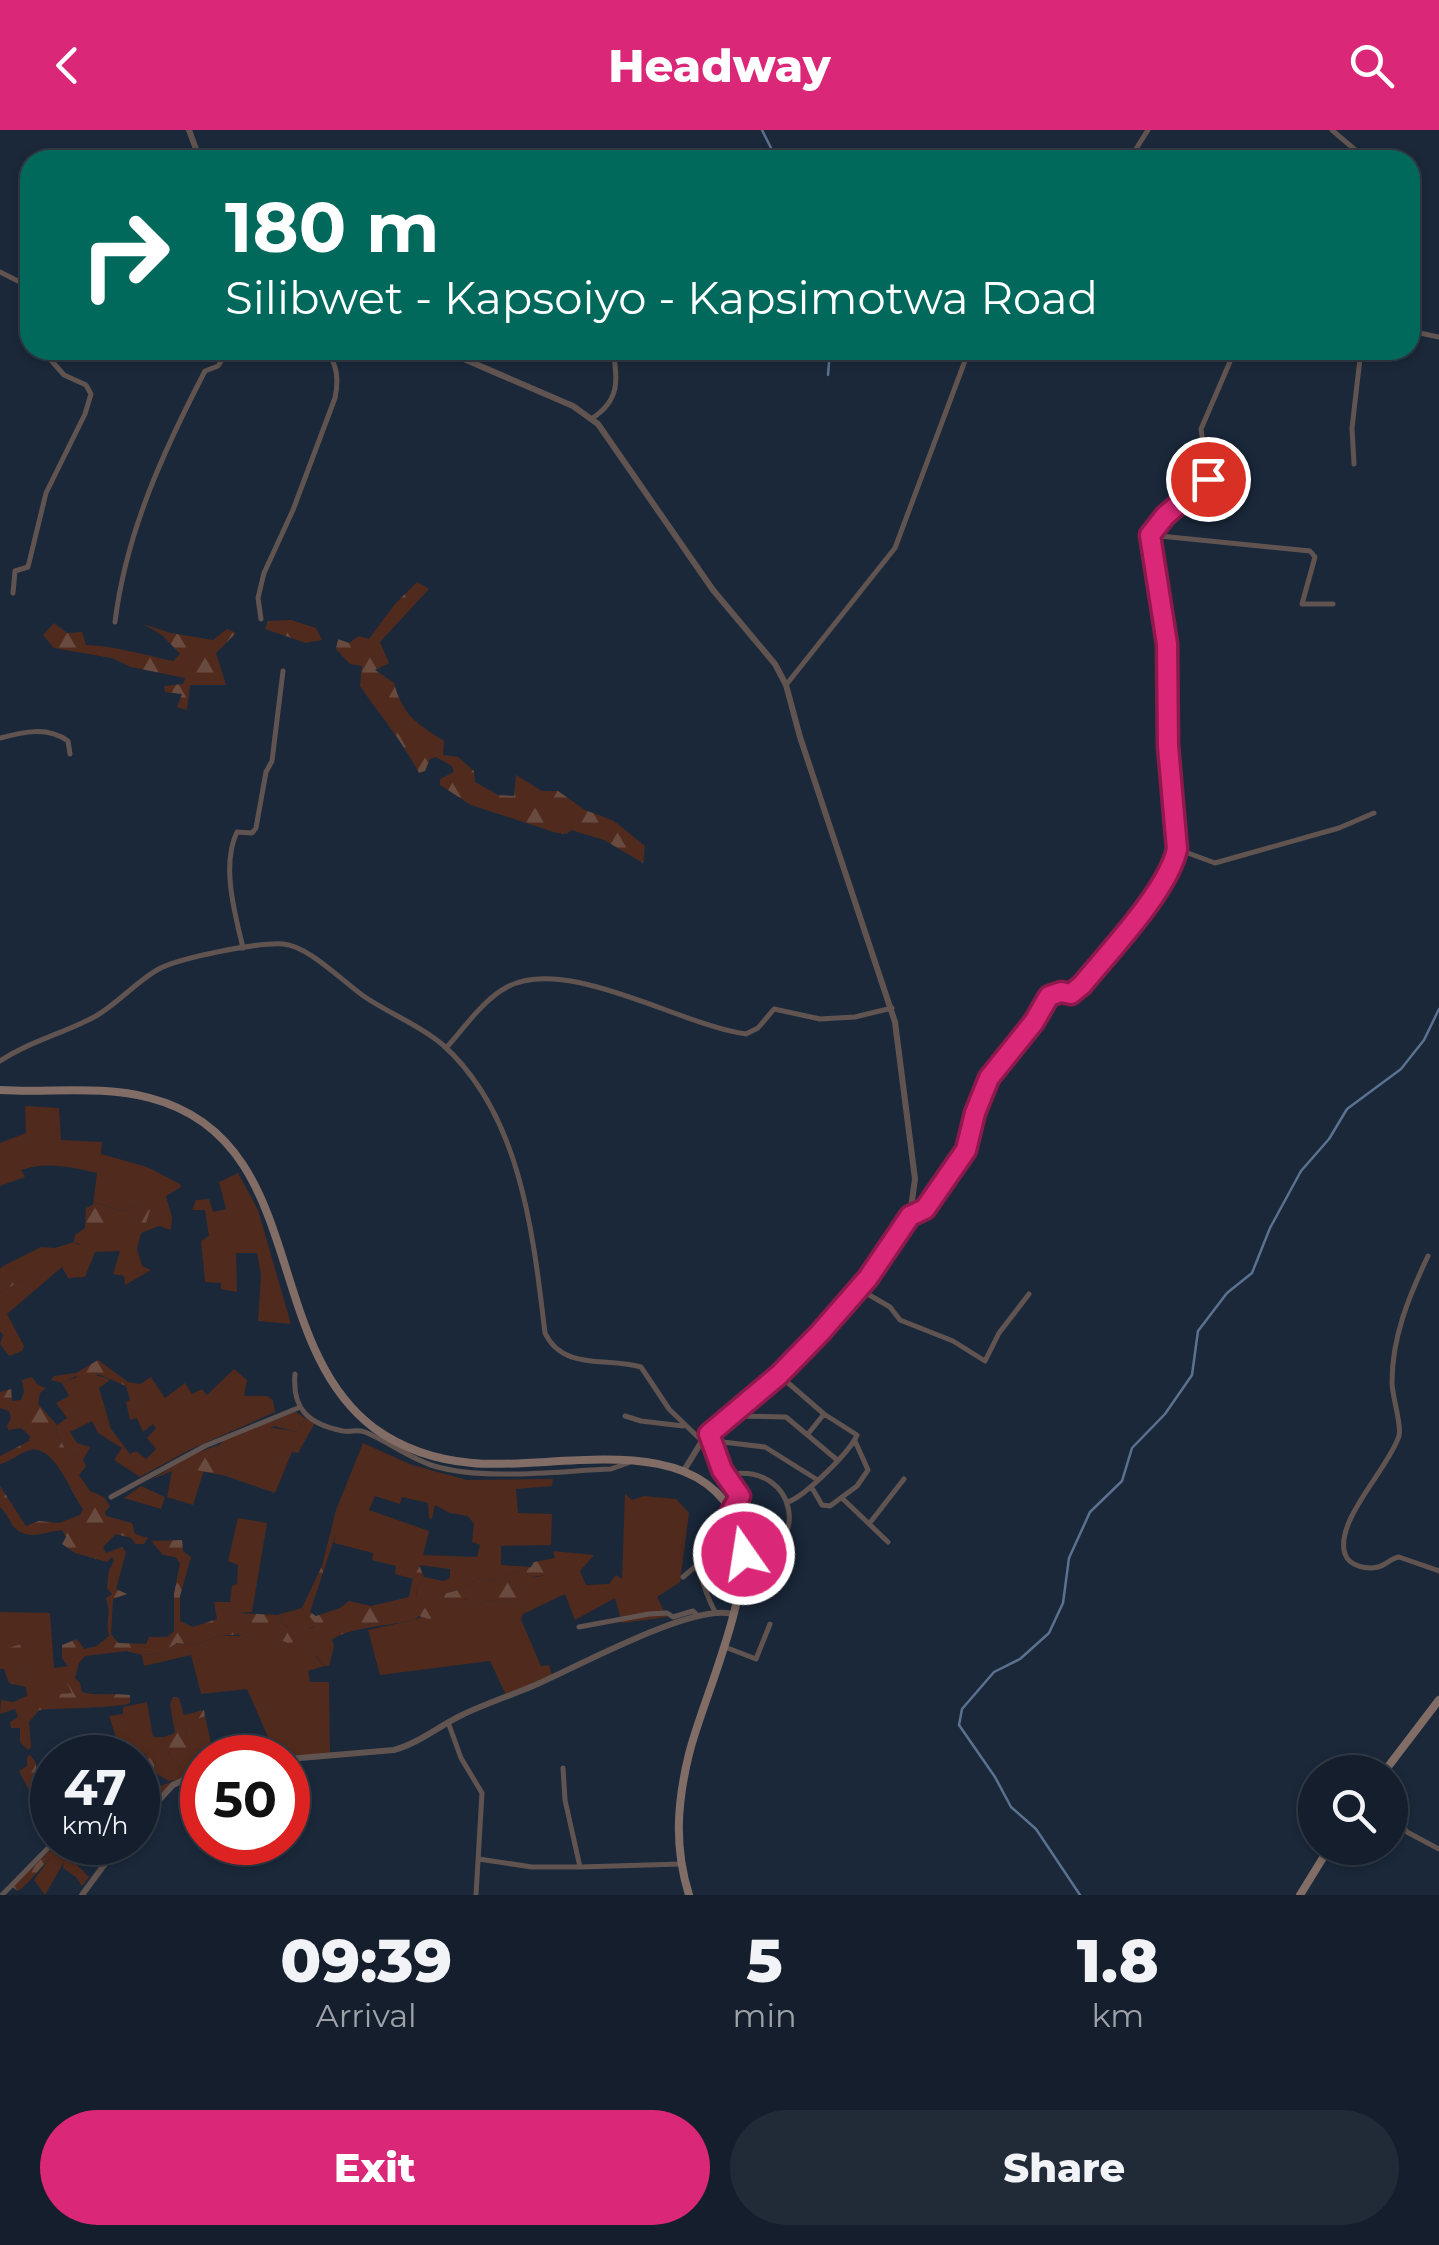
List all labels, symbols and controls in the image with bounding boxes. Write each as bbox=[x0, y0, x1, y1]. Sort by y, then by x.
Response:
icon: back bbox=[40, 38, 95, 93]
text: Headway bbox=[608, 38, 831, 93]
icon: search bbox=[1344, 38, 1399, 93]
text: 180 m bbox=[225, 184, 439, 270]
icon: right bbox=[60, 190, 190, 320]
text: Silibwet - Kapsoiyo - Kapsimotwa Road bbox=[225, 270, 1098, 325]
pin bbox=[1166, 437, 1251, 522]
icon: arrive bbox=[1181, 452, 1236, 507]
position arrow bbox=[692, 1502, 796, 1606]
speed limit sign: 50 bbox=[180, 1735, 310, 1865]
map controls bbox=[1298, 1755, 1408, 1865]
button: search bbox=[1298, 1755, 1408, 1865]
text: 47 bbox=[63, 1757, 127, 1818]
text: km/h bbox=[62, 1810, 128, 1840]
text: 09:39 bbox=[280, 1924, 452, 1997]
text: 5 bbox=[746, 1924, 783, 1997]
text: 1.8 bbox=[1077, 1924, 1159, 1997]
text: Arrival bbox=[316, 1996, 417, 2035]
text: min bbox=[732, 1996, 797, 2035]
text: km bbox=[1091, 1996, 1144, 2035]
button: Exit bbox=[40, 2110, 710, 2225]
button: Share bbox=[730, 2110, 1399, 2225]

